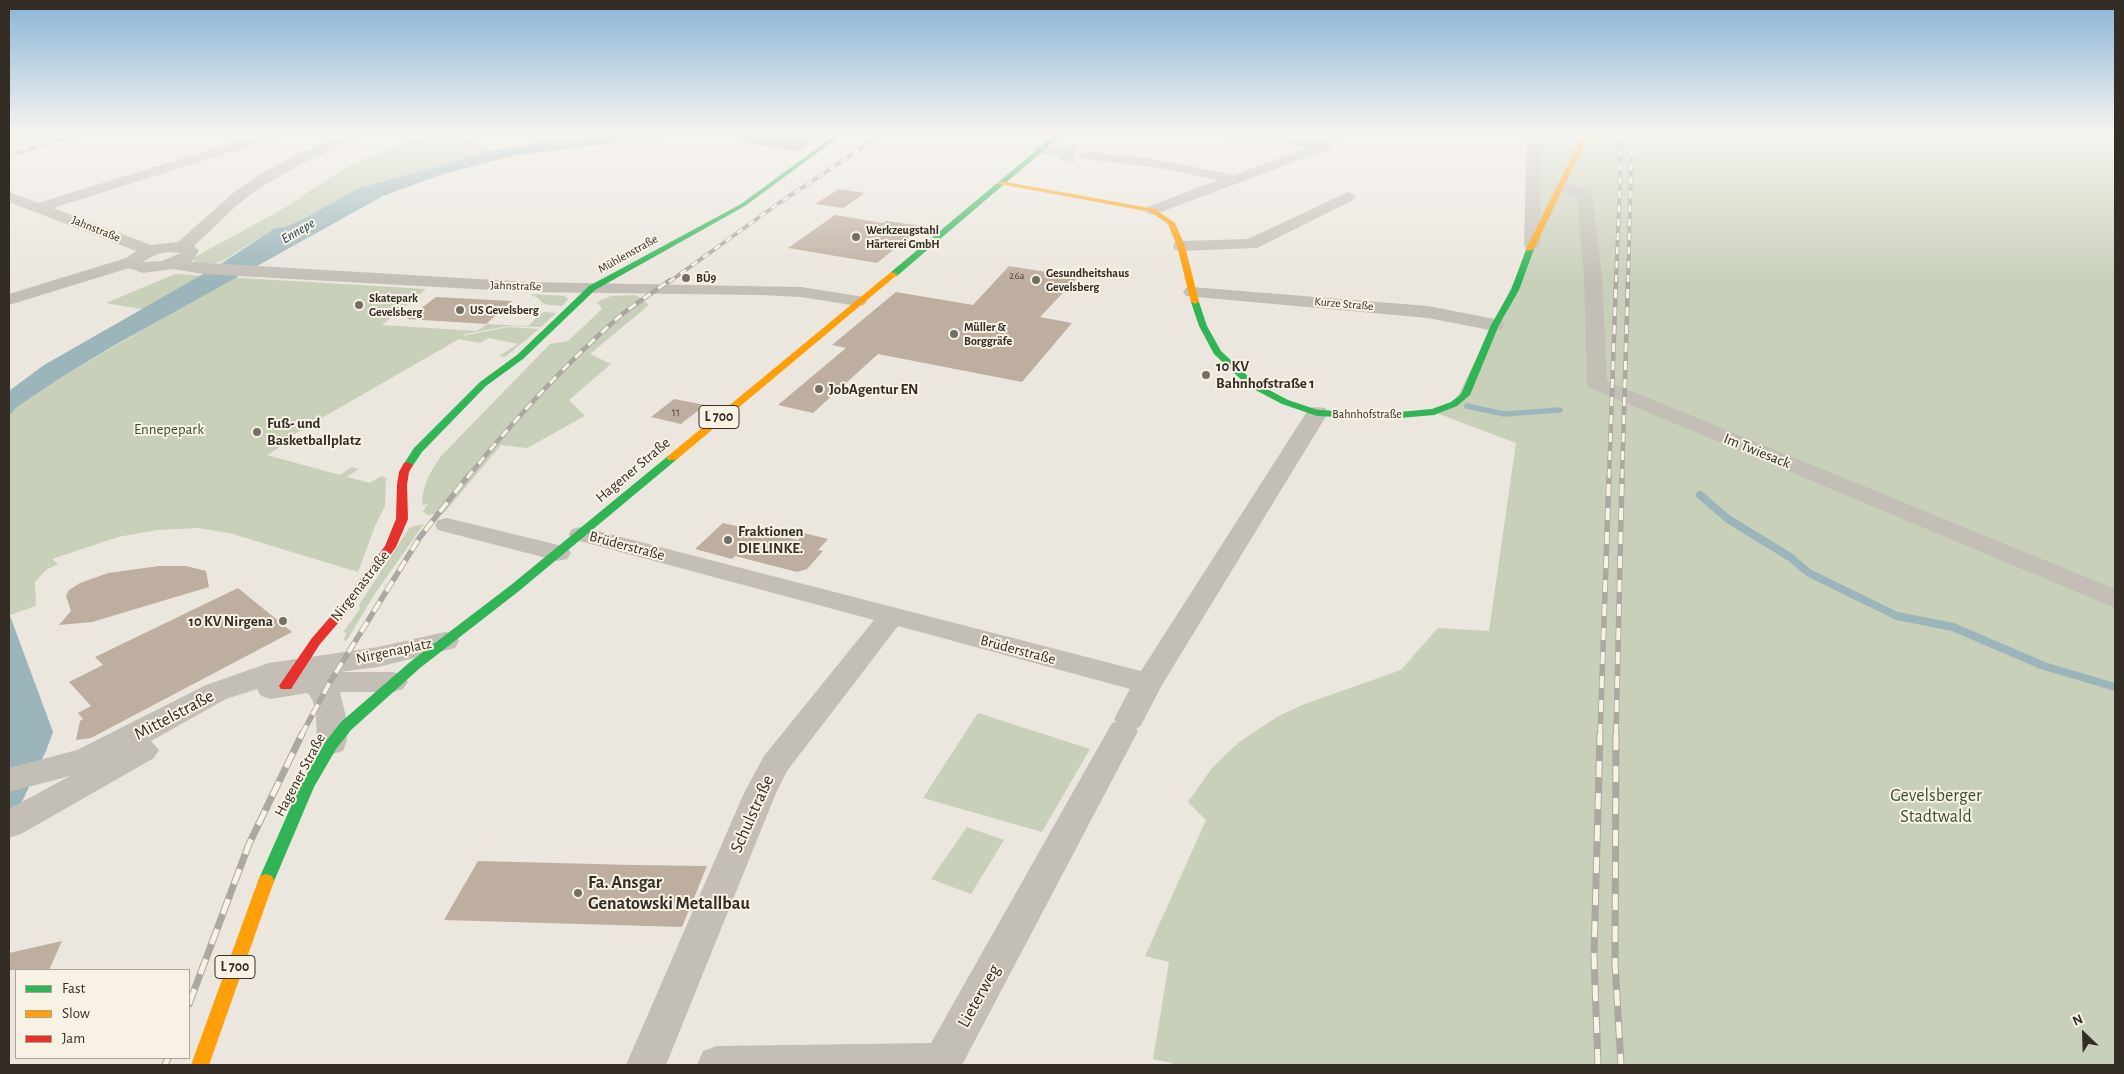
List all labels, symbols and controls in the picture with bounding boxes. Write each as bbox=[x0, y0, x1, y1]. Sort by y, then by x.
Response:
street label: Jahnstraße bbox=[70, 213, 122, 245]
water label: Ennepe bbox=[278, 215, 318, 247]
place label: Werkzeugstahl Härterei GmbH bbox=[866, 223, 940, 251]
marker: Werkzeugstahl Härterei GmbH bbox=[850, 231, 862, 243]
street label: Mühlenstraße bbox=[596, 232, 660, 276]
place label: Gesundheitshaus Gevelsberg bbox=[1046, 266, 1129, 294]
house number: 26a bbox=[1009, 269, 1025, 283]
place label: BÜ9 bbox=[696, 271, 716, 285]
marker: BÜ9 bbox=[680, 272, 692, 284]
marker: Gesundheitshaus Gevelsberg bbox=[1030, 274, 1042, 286]
street label: Jahnstraße bbox=[490, 278, 542, 294]
place label: Skatepark Gevelsberg bbox=[369, 291, 422, 319]
street label: Kurze Straße bbox=[1314, 294, 1374, 314]
marker: Skatepark Gevelsberg bbox=[353, 299, 365, 311]
place label: US Gevelsberg bbox=[470, 303, 539, 317]
marker: US Gevelsberg bbox=[454, 304, 466, 316]
place label: Müller & Borggräfe bbox=[964, 320, 1012, 348]
marker: Müller & Borggräfe bbox=[948, 328, 960, 340]
place label: 10 KV Bahnhofstraße 1 bbox=[1216, 357, 1315, 392]
marker: 10 KV Bahnhofstraße 1 bbox=[1200, 369, 1212, 381]
place label: JobAgentur EN bbox=[829, 380, 919, 398]
marker: JobAgentur EN bbox=[813, 383, 825, 395]
house number: 11 bbox=[672, 405, 680, 419]
road number: L 700 bbox=[699, 406, 739, 428]
street label: Bahnhofstraße bbox=[1332, 407, 1402, 421]
place label: Fuß- und Basketballplatz bbox=[267, 414, 361, 449]
park label: Ennepepark bbox=[134, 420, 204, 438]
marker: Fuß- und Basketballplatz bbox=[251, 426, 263, 438]
street label: Im Twiesack bbox=[1721, 429, 1793, 473]
street label: Hagener Straße bbox=[592, 434, 674, 506]
place label: Fraktionen DIE LINKE. bbox=[738, 522, 803, 557]
street label: Brüderstraße bbox=[587, 527, 667, 565]
marker: Fraktionen DIE LINKE. bbox=[722, 534, 734, 546]
street label: Nirgenastraße bbox=[327, 547, 393, 625]
place label: 10 KV Nirgena bbox=[189, 612, 273, 630]
marker: 10 KV Nirgena bbox=[277, 615, 289, 627]
street label: Brüderstraße bbox=[978, 631, 1058, 669]
street label: Nirgenaplatz bbox=[355, 634, 433, 668]
street label: Mittelstraße bbox=[130, 685, 218, 745]
street label: Hagener Straße bbox=[271, 730, 329, 820]
street label: Schulstraße bbox=[725, 772, 779, 856]
park label: Gevelsberger Stadtwald bbox=[1890, 785, 1982, 828]
place label: Fa. Ansgar Genatowski Metallbau bbox=[588, 872, 750, 914]
marker: Fa. Ansgar Genatowski Metallbau bbox=[572, 887, 584, 899]
road number: L 700 bbox=[215, 956, 255, 979]
street label: Lieterweg bbox=[953, 961, 1005, 1031]
legend bbox=[15, 969, 190, 1059]
text: Fast bbox=[62, 981, 85, 996]
text: Slow bbox=[62, 1006, 90, 1021]
north arrow bbox=[2059, 1009, 2109, 1059]
text: N bbox=[2071, 1012, 2085, 1029]
text: Jam bbox=[62, 1031, 85, 1046]

